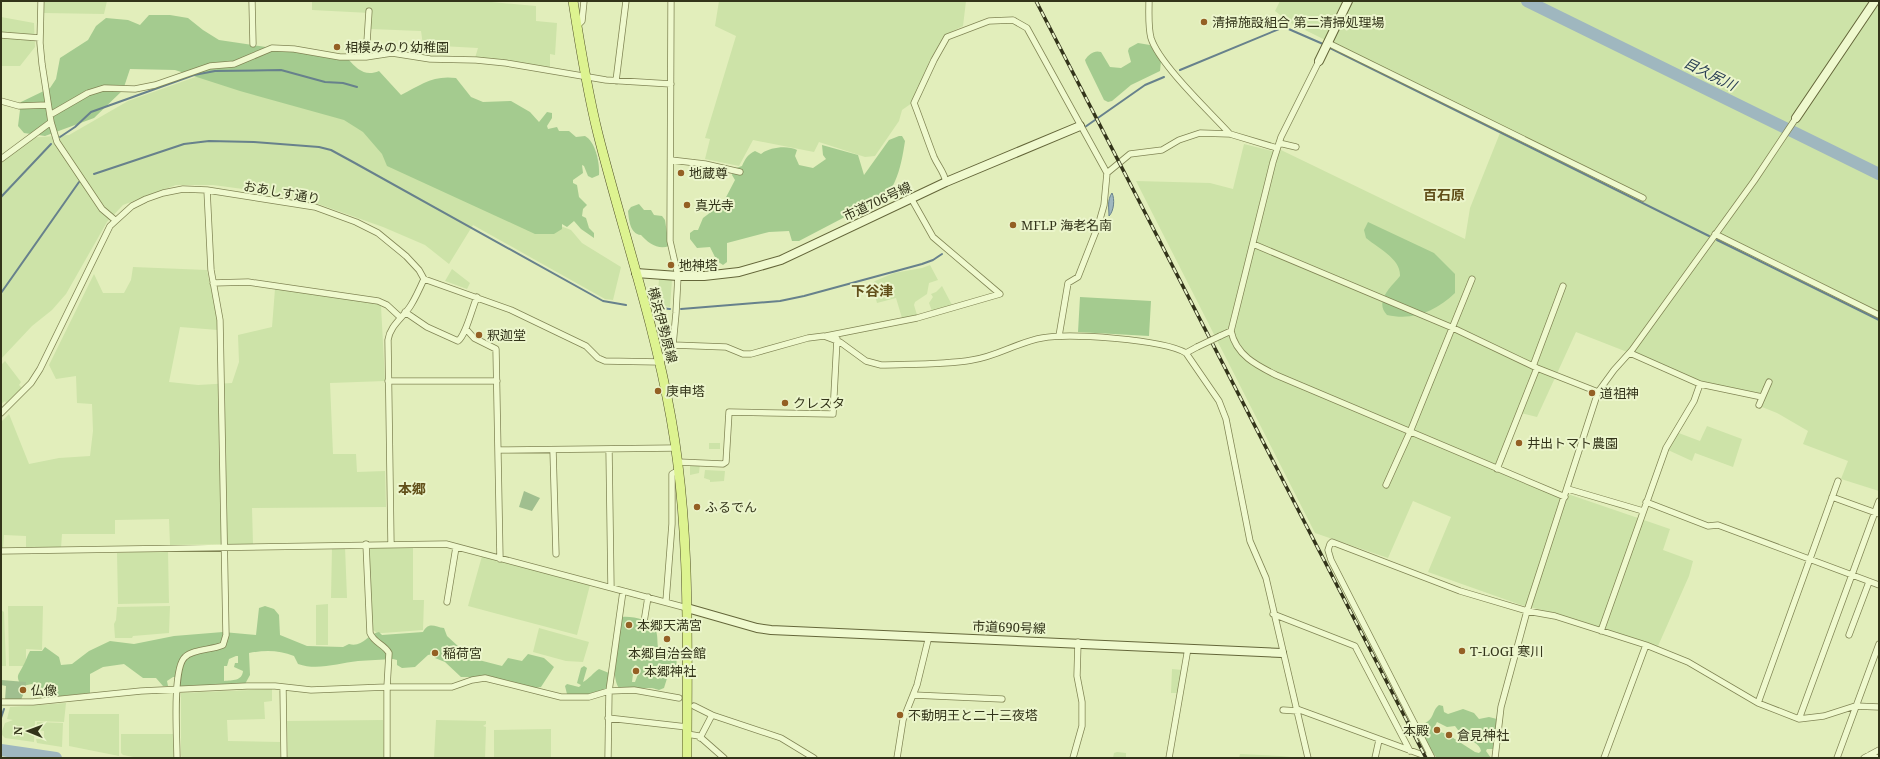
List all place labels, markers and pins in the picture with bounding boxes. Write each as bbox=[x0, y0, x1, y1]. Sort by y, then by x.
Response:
place label: 清掃施設組合 第二清掃処理場 bbox=[1212, 13, 1384, 31]
marker: 清掃施設組合 第二清掃処理場 bbox=[1199, 17, 1209, 27]
place label: 相模みのり幼稚園 bbox=[345, 38, 449, 56]
marker: 相模みのり幼稚園 bbox=[332, 42, 342, 52]
place label: 地蔵尊 bbox=[689, 164, 728, 182]
marker: 地蔵尊 bbox=[676, 168, 686, 178]
place label: 真光寺 bbox=[695, 196, 734, 214]
marker: 真光寺 bbox=[682, 200, 692, 210]
place label: MFLP 海老名南 bbox=[1021, 216, 1112, 234]
marker: MFLP 海老名南 bbox=[1008, 220, 1018, 230]
place label: 地神塔 bbox=[679, 256, 718, 274]
marker: 地神塔 bbox=[666, 260, 676, 270]
place label: 釈迦堂 bbox=[487, 326, 526, 344]
marker: 釈迦堂 bbox=[474, 330, 484, 340]
place label: 庚申塔 bbox=[666, 382, 705, 400]
place label: 道祖神 bbox=[1600, 384, 1639, 402]
marker: 庚申塔 bbox=[653, 386, 663, 396]
marker: 道祖神 bbox=[1587, 388, 1597, 398]
place label: クレスタ bbox=[793, 394, 845, 412]
marker: クレスタ bbox=[780, 398, 790, 408]
place label: 井出トマト農園 bbox=[1527, 434, 1618, 452]
marker: 井出トマト農園 bbox=[1514, 438, 1524, 448]
place label: ふるでん bbox=[705, 498, 757, 516]
marker: ふるでん bbox=[692, 502, 702, 512]
place label: 本郷天満宮 bbox=[637, 616, 702, 634]
marker: 本郷天満宮 bbox=[624, 620, 634, 630]
marker: 本郷自治会館 bbox=[662, 634, 672, 644]
place label: T-LOGI 寒川 bbox=[1470, 642, 1543, 660]
place label: 稲荷宮 bbox=[443, 644, 482, 662]
place label: 本郷自治会館 bbox=[628, 644, 706, 662]
marker: T-LOGI 寒川 bbox=[1457, 646, 1467, 656]
marker: 稲荷宮 bbox=[430, 648, 440, 658]
place label: 本郷神社 bbox=[644, 662, 696, 680]
marker: 本郷神社 bbox=[631, 666, 641, 676]
place label: 仏像 bbox=[31, 681, 57, 699]
marker: 仏像 bbox=[18, 685, 28, 695]
place label: 不動明王と二十三夜塔 bbox=[908, 706, 1038, 724]
marker: 不動明王と二十三夜塔 bbox=[895, 710, 905, 720]
place label: 本殿 bbox=[1403, 721, 1429, 739]
marker: 本殿 bbox=[1432, 725, 1442, 735]
place label: 倉見神社 bbox=[1457, 726, 1509, 744]
marker: 倉見神社 bbox=[1444, 730, 1454, 740]

